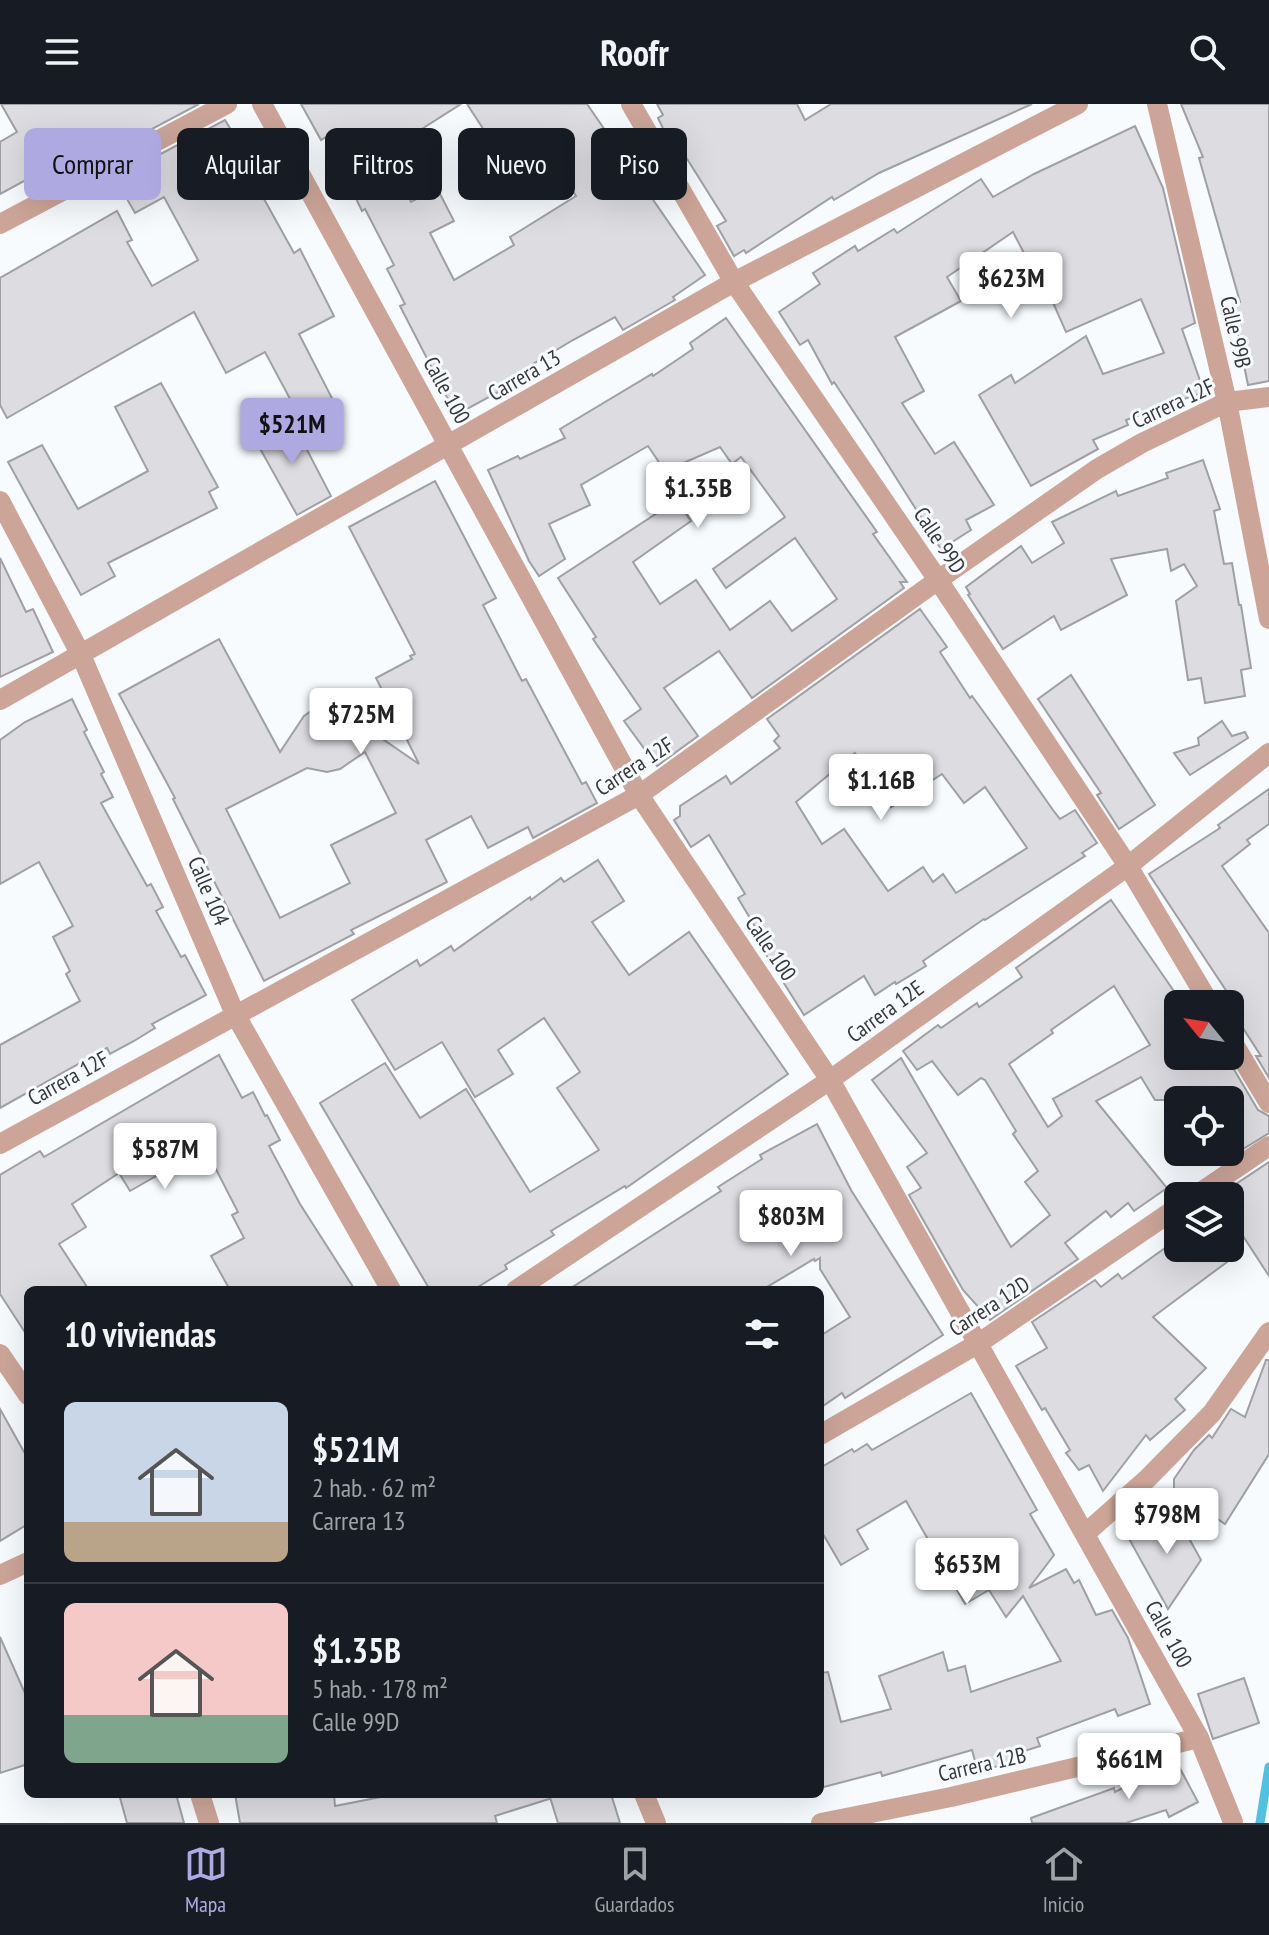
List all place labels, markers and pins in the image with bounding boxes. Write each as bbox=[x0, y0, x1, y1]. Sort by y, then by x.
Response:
pin: $623M bbox=[955, 252, 1067, 320]
pin: $521M bbox=[236, 398, 348, 466]
pin: $1.35B bbox=[633, 462, 763, 530]
pin: $725M bbox=[305, 688, 417, 756]
pin: $1.16B bbox=[816, 754, 946, 822]
pin: $587M bbox=[109, 1123, 221, 1191]
pin: $803M bbox=[735, 1190, 847, 1258]
pin: $798M bbox=[1111, 1488, 1223, 1556]
pin: $653M bbox=[911, 1538, 1023, 1606]
pin: $661M bbox=[1073, 1733, 1185, 1801]

